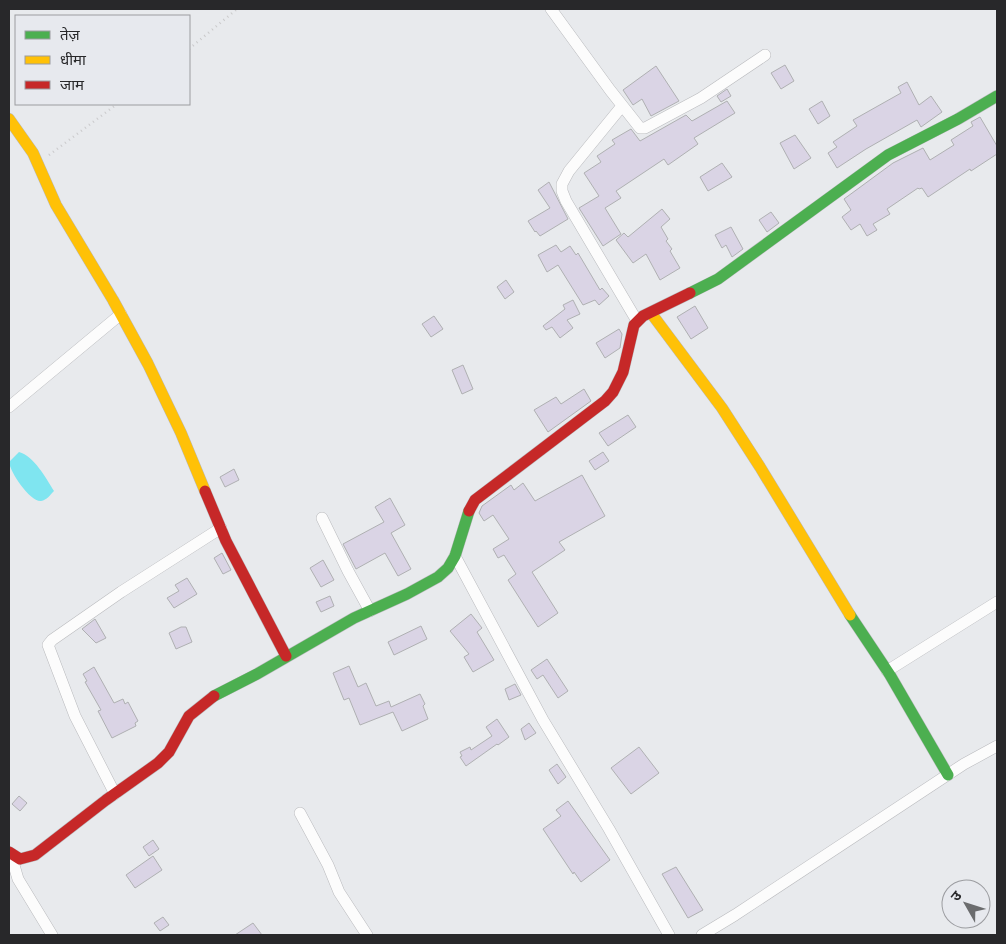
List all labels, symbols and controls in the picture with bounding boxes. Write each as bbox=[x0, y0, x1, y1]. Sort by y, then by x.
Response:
legend bbox=[15, 15, 190, 105]
text: तेज़ bbox=[60, 24, 81, 44]
text: धीमा bbox=[60, 49, 87, 69]
text: जाम bbox=[60, 74, 85, 94]
north arrow bbox=[941, 879, 991, 929]
text: उ bbox=[946, 886, 966, 905]

